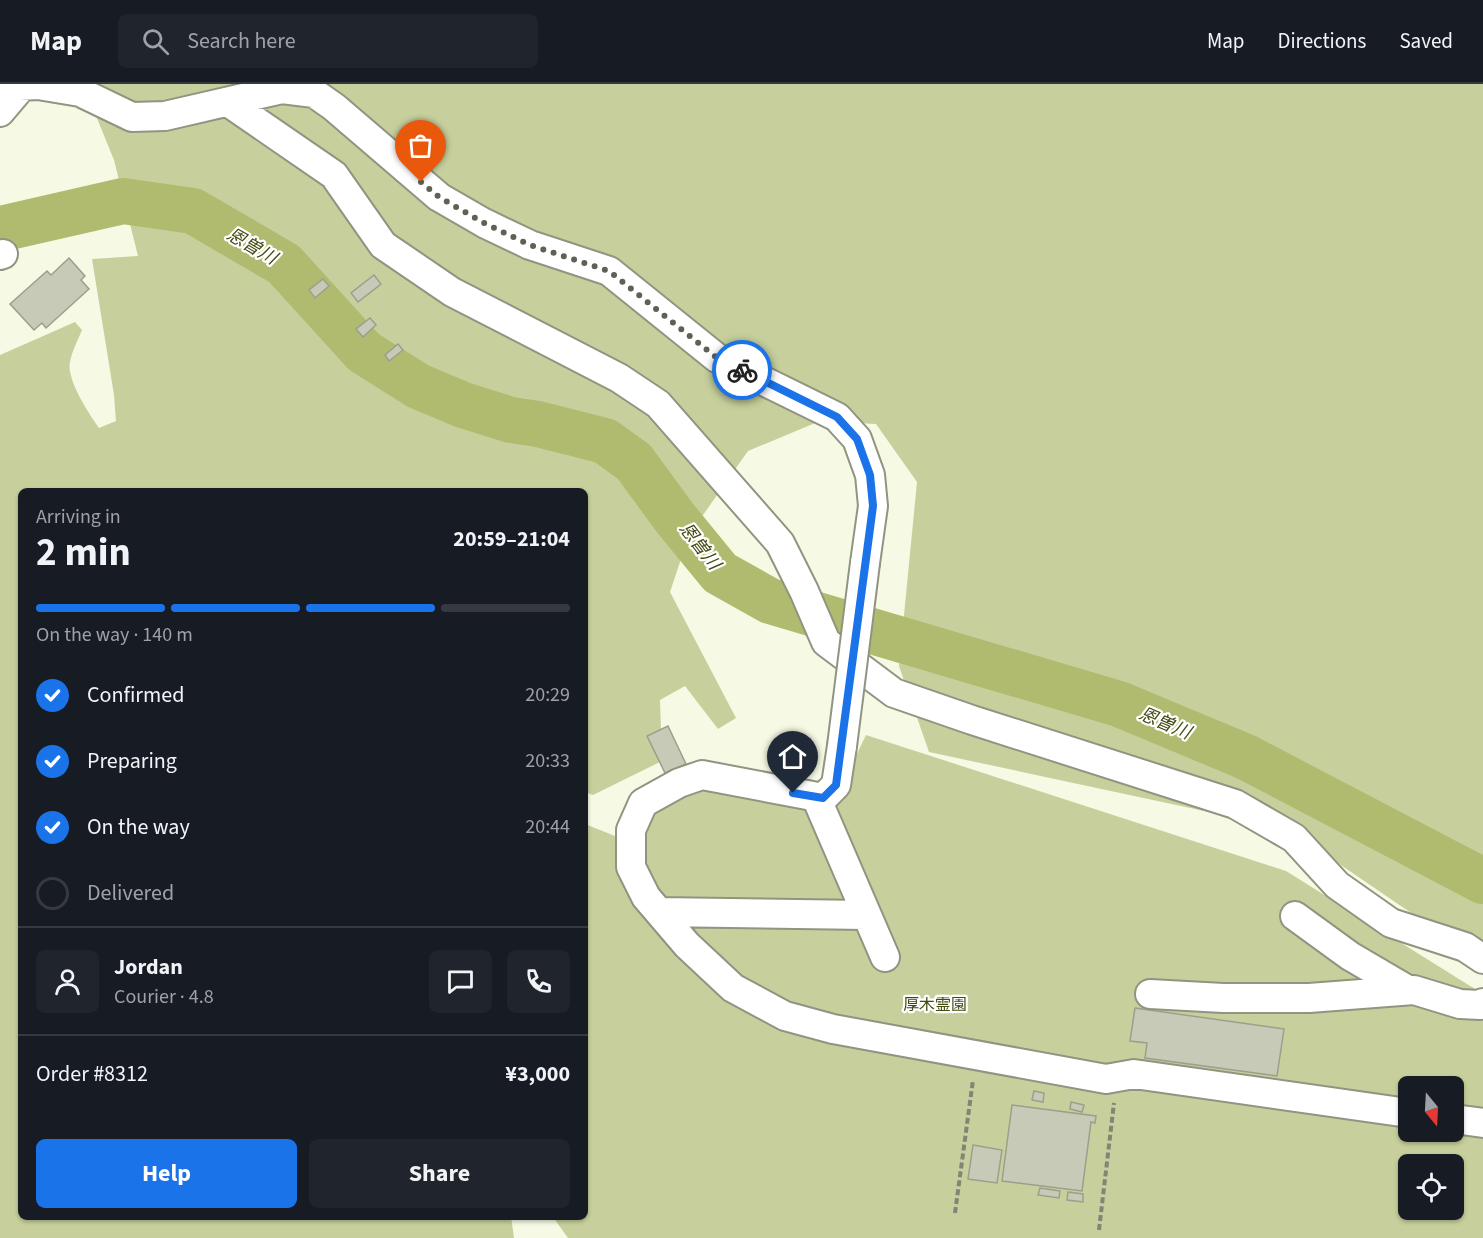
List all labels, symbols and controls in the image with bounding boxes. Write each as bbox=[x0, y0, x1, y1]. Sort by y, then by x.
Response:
search box bbox=[118, 14, 538, 68]
text: Map bbox=[30, 21, 82, 61]
icon: search bbox=[139, 25, 172, 58]
text: Search here bbox=[187, 25, 296, 57]
text: Map bbox=[1207, 26, 1245, 56]
text: Directions bbox=[1278, 26, 1366, 56]
text: Saved bbox=[1399, 26, 1453, 56]
pin bbox=[395, 120, 446, 182]
icon: bag bbox=[404, 129, 437, 162]
water label: 恩曽川 bbox=[222, 222, 283, 272]
courier bbox=[712, 340, 772, 400]
icon: bike bbox=[726, 354, 759, 387]
text: Arriving in bbox=[36, 503, 121, 531]
water label: 恩曽川 bbox=[673, 517, 727, 577]
text: 20:59–21:04 bbox=[453, 523, 570, 555]
text: 2 min bbox=[36, 525, 131, 581]
text: On the way · 140 m bbox=[36, 621, 193, 649]
icon: check bbox=[36, 679, 69, 712]
text: Confirmed bbox=[87, 679, 184, 711]
text: 20:29 bbox=[525, 681, 570, 709]
water label: 恩曽川 bbox=[1135, 701, 1196, 746]
pin bbox=[767, 731, 818, 793]
icon: home bbox=[776, 740, 809, 773]
icon: check bbox=[36, 745, 69, 778]
text: Preparing bbox=[87, 745, 177, 777]
text: 20:33 bbox=[525, 747, 570, 775]
icon: check bbox=[36, 811, 69, 844]
text: On the way bbox=[87, 811, 190, 843]
text: 20:44 bbox=[525, 813, 570, 841]
text: Delivered bbox=[87, 877, 174, 909]
button: person bbox=[36, 950, 99, 1013]
button: chat bbox=[429, 950, 492, 1013]
button: phone bbox=[507, 950, 570, 1013]
text: Jordan bbox=[114, 951, 183, 983]
text: Courier · 4.8 bbox=[114, 983, 214, 1011]
park label: 厚木霊園 bbox=[903, 994, 967, 1016]
text: Order #8312 bbox=[36, 1058, 148, 1090]
text: ¥3,000 bbox=[505, 1058, 570, 1090]
north arrow bbox=[1398, 1076, 1464, 1142]
map controls bbox=[1398, 1076, 1464, 1220]
button: Help bbox=[36, 1139, 297, 1208]
button: Share bbox=[309, 1139, 570, 1208]
button: locate bbox=[1398, 1154, 1464, 1220]

